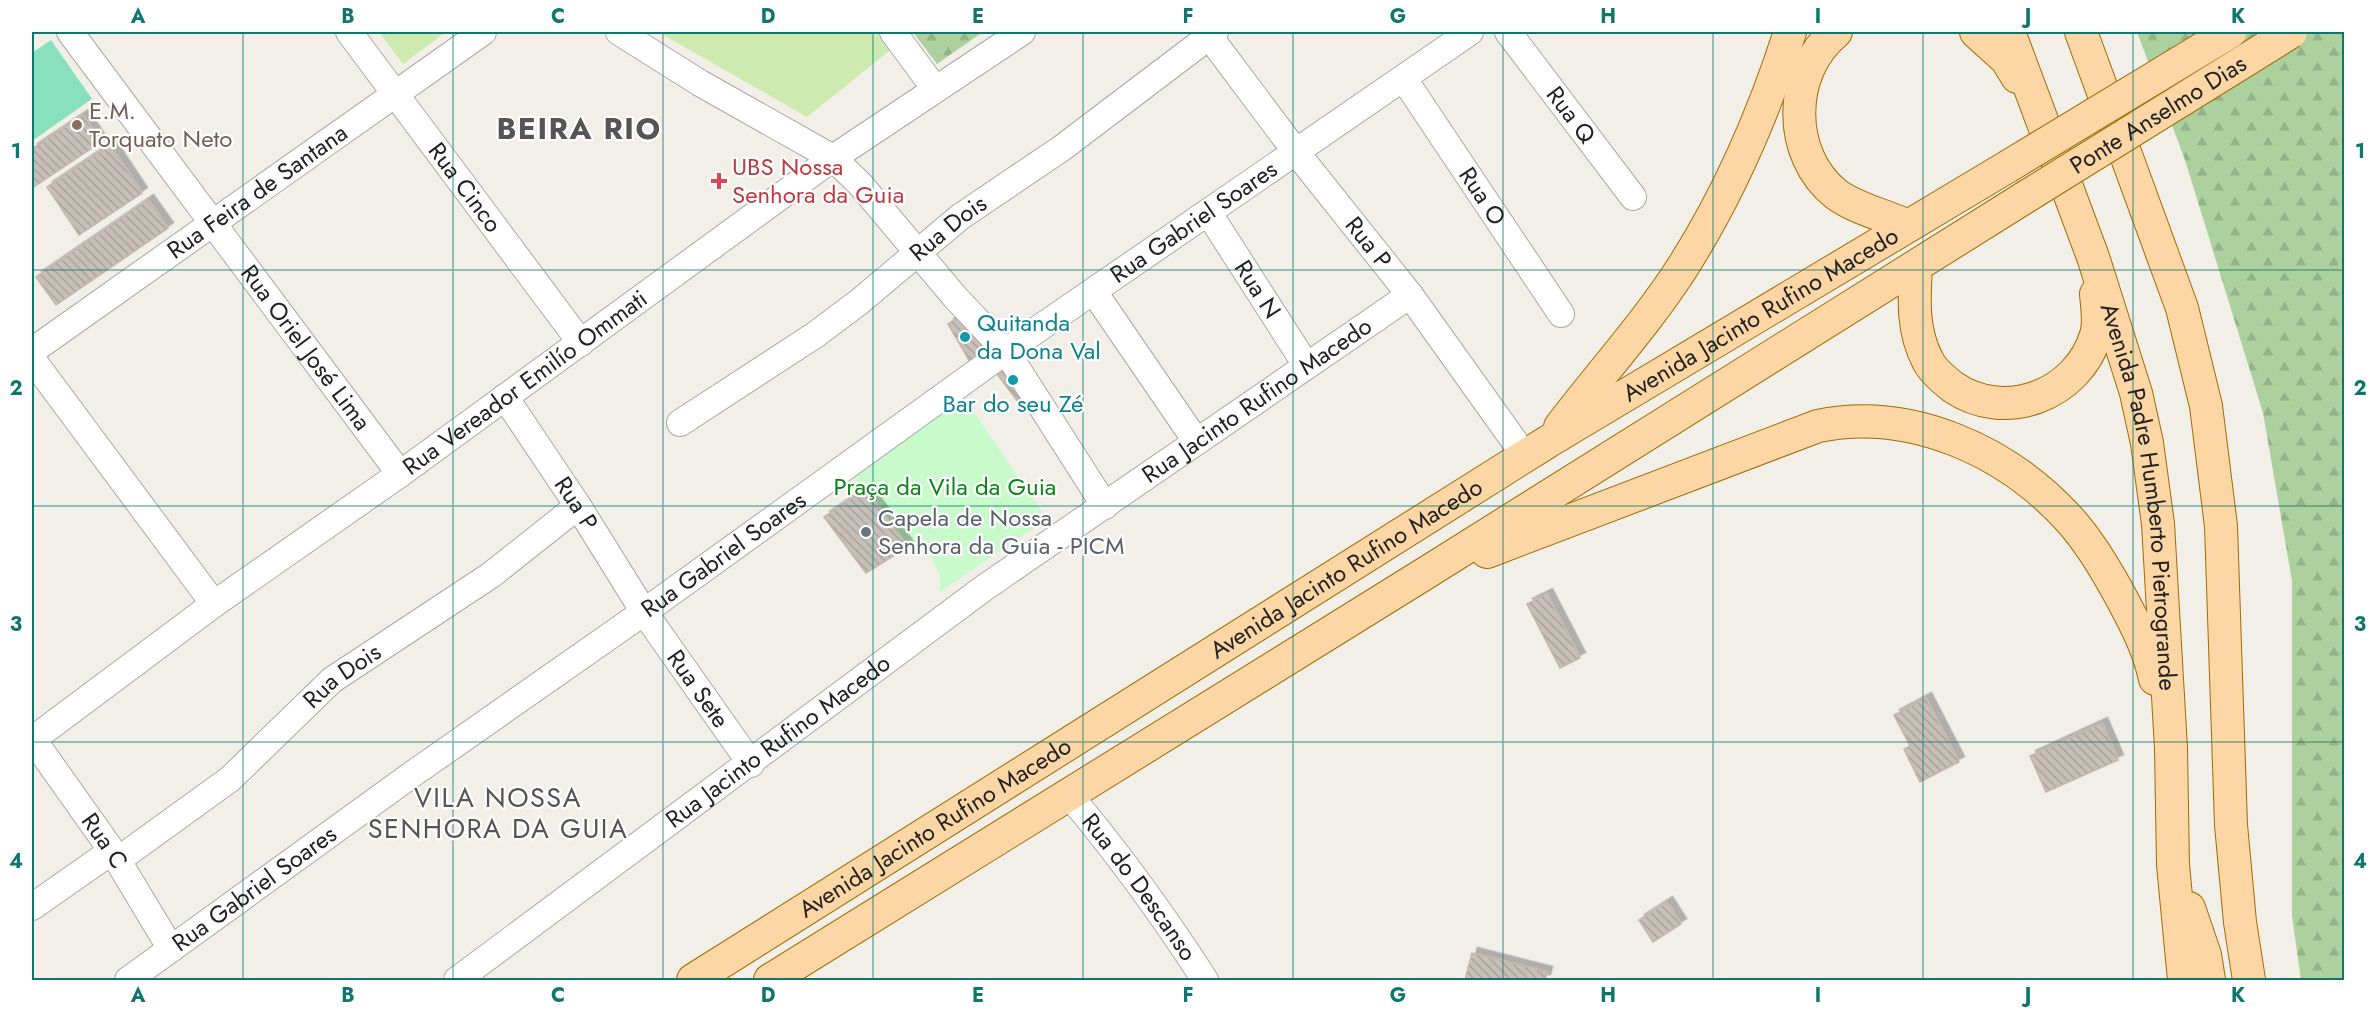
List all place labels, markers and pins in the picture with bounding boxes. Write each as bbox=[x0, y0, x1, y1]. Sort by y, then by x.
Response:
place label: E.M. Torquato Neto bbox=[89, 93, 232, 156]
marker: E.M. Torquato Neto bbox=[70, 118, 84, 132]
place label: UBS Nossa Senhora da Guia bbox=[732, 149, 904, 212]
marker: UBS Nossa Senhora da Guia bbox=[710, 172, 728, 190]
place label: Quitanda da Dona Val bbox=[977, 305, 1101, 368]
marker: Quitanda da Dona Val bbox=[958, 330, 972, 344]
marker: Bar do seu Zé bbox=[1006, 373, 1020, 387]
place label: Bar do seu Zé bbox=[943, 386, 1083, 421]
place label: Capela de Nossa Senhora da Guia - PICM bbox=[878, 500, 1125, 563]
marker: Capela de Nossa Senhora da Guia - PICM bbox=[859, 525, 873, 539]

